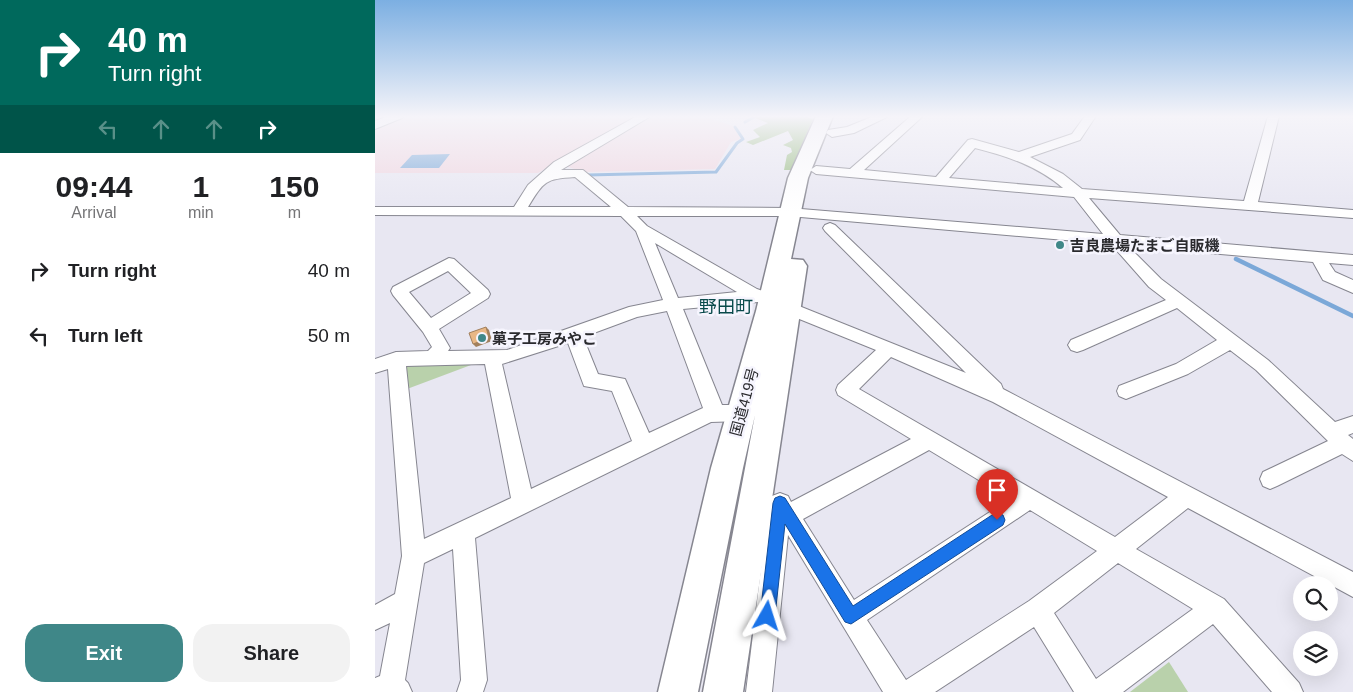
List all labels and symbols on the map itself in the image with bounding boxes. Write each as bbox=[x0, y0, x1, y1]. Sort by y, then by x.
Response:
place label: 吉良農場たまご自販機 bbox=[1070, 237, 1220, 254]
marker: 吉良農場たまご自販機 bbox=[1054, 239, 1066, 251]
district label: 野田町 bbox=[699, 297, 753, 317]
place label: 菓子工房みやこ bbox=[492, 330, 597, 347]
marker: 菓子工房みやこ bbox=[476, 332, 488, 344]
street label: 国道419号 bbox=[727, 366, 761, 438]
pin bbox=[976, 469, 1018, 520]
position arrow bbox=[740, 589, 792, 641]

